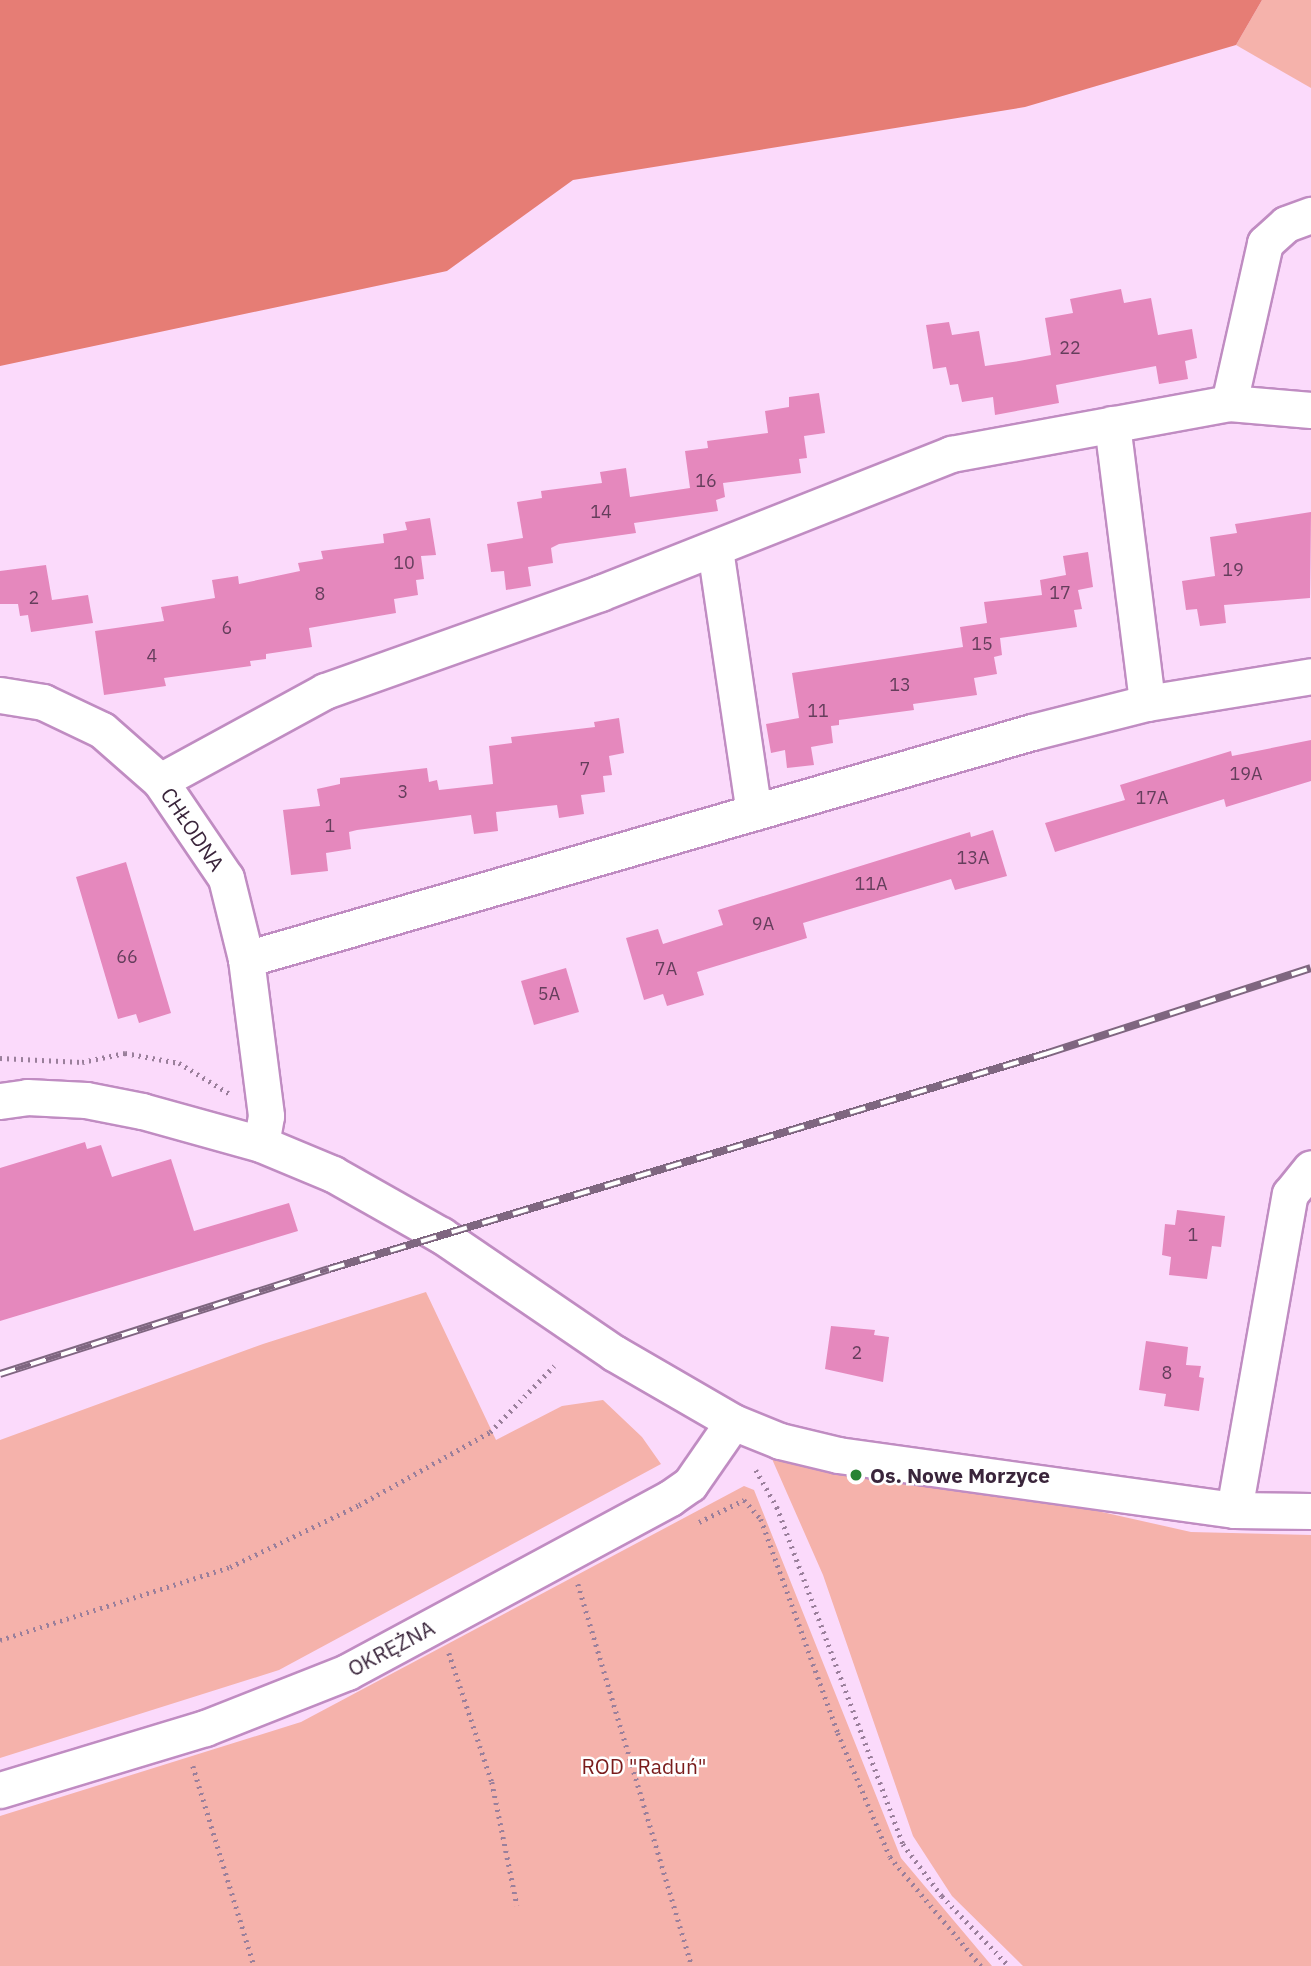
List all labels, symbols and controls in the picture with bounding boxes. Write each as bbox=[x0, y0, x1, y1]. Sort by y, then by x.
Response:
house number: 22 bbox=[1059, 337, 1081, 359]
house number: 16 bbox=[695, 470, 717, 492]
house number: 14 bbox=[590, 501, 612, 523]
house number: 10 bbox=[393, 552, 415, 574]
house number: 19 bbox=[1222, 559, 1244, 581]
house number: 17 bbox=[1049, 582, 1071, 604]
house number: 8 bbox=[315, 583, 325, 605]
house number: 2 bbox=[29, 587, 39, 609]
house number: 6 bbox=[222, 617, 232, 639]
house number: 15 bbox=[971, 633, 993, 655]
house number: 4 bbox=[147, 645, 157, 667]
house number: 13 bbox=[889, 674, 911, 696]
house number: 11 bbox=[807, 700, 829, 722]
house number: 7 bbox=[580, 758, 590, 780]
house number: 19A bbox=[1229, 763, 1263, 785]
house number: 3 bbox=[398, 781, 408, 803]
street label: CHŁODNA bbox=[156, 782, 230, 876]
house number: 17A bbox=[1135, 787, 1169, 809]
house number: 1 bbox=[325, 815, 335, 837]
house number: 13A bbox=[956, 847, 990, 869]
house number: 11A bbox=[854, 873, 888, 895]
house number: 9A bbox=[752, 913, 774, 935]
house number: 66 bbox=[116, 946, 138, 968]
house number: 7A bbox=[655, 958, 677, 980]
house number: 5A bbox=[538, 983, 560, 1005]
house number: 1 bbox=[1188, 1224, 1198, 1246]
house number: 2 bbox=[852, 1342, 862, 1364]
house number: 8 bbox=[1162, 1362, 1172, 1384]
place label: Os. Nowe Morzyce bbox=[870, 1462, 1050, 1488]
marker: Os. Nowe Morzyce bbox=[848, 1467, 864, 1483]
street label: OKRĘŻNA bbox=[343, 1615, 439, 1681]
park label: ROD "Raduń" bbox=[582, 1753, 706, 1779]

